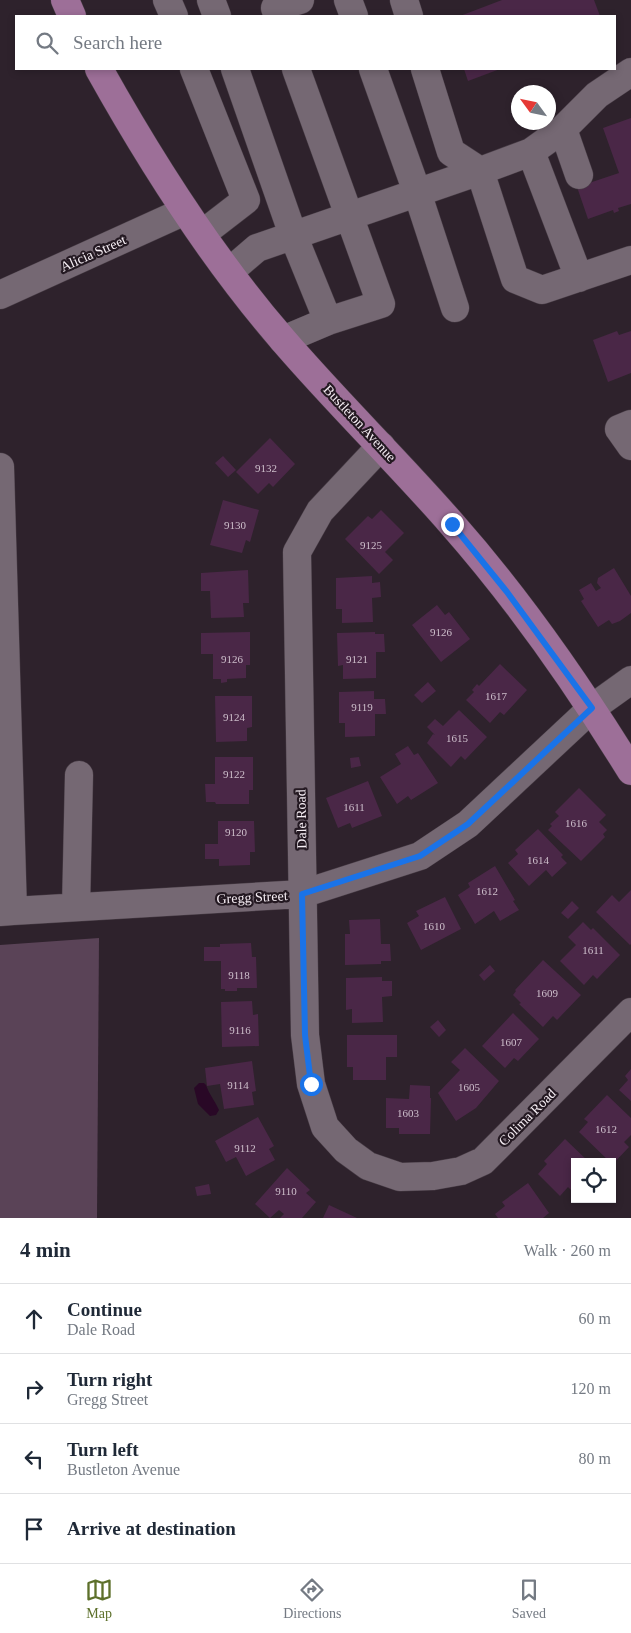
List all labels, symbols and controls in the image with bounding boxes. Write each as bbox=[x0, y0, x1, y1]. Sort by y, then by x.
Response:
search box bbox=[15, 15, 616, 70]
icon: search bbox=[33, 29, 61, 57]
text: Search here bbox=[73, 32, 162, 53]
north arrow bbox=[511, 85, 556, 130]
street label: Alicia Street bbox=[58, 232, 128, 275]
street label: Bustleton Avenue bbox=[320, 382, 399, 465]
house number: 9132 bbox=[255, 462, 277, 474]
route end bbox=[441, 513, 464, 536]
house number: 9130 bbox=[224, 519, 247, 531]
house number: 9125 bbox=[360, 539, 383, 551]
house number: 9126 bbox=[430, 626, 453, 638]
house number: 9126 bbox=[221, 653, 244, 665]
house number: 9121 bbox=[346, 653, 368, 665]
house number: 1617 bbox=[485, 690, 508, 702]
house number: 9119 bbox=[351, 701, 373, 713]
house number: 9124 bbox=[223, 711, 246, 723]
house number: 1615 bbox=[446, 732, 469, 744]
house number: 9122 bbox=[223, 768, 245, 780]
street label: Dale Road bbox=[293, 789, 310, 849]
house number: 1611 bbox=[343, 801, 365, 813]
house number: 1616 bbox=[565, 817, 588, 829]
house number: 9120 bbox=[225, 826, 248, 838]
house number: 1614 bbox=[527, 854, 550, 866]
house number: 1612 bbox=[476, 885, 498, 897]
street label: Gregg Street bbox=[216, 888, 288, 907]
house number: 1610 bbox=[423, 920, 446, 932]
house number: 1611 bbox=[582, 944, 604, 956]
house number: 9118 bbox=[228, 969, 250, 981]
house number: 1609 bbox=[536, 987, 559, 999]
house number: 9116 bbox=[229, 1024, 251, 1036]
house number: 1607 bbox=[500, 1036, 523, 1048]
route start bbox=[300, 1073, 323, 1096]
house number: 9114 bbox=[227, 1079, 249, 1091]
house number: 1605 bbox=[458, 1081, 481, 1093]
street label: Colima Road bbox=[496, 1086, 559, 1149]
house number: 1603 bbox=[397, 1107, 420, 1119]
house number: 1612 bbox=[595, 1123, 617, 1135]
house number: 9112 bbox=[234, 1142, 256, 1154]
map controls bbox=[571, 1158, 616, 1203]
button: locate bbox=[571, 1158, 616, 1203]
house number: 9110 bbox=[275, 1185, 297, 1197]
text: 4 min bbox=[20, 1238, 71, 1262]
text: Walk · 260 m bbox=[524, 1242, 611, 1259]
text: Continue bbox=[67, 1299, 142, 1320]
icon: ahead bbox=[20, 1305, 48, 1333]
text: 60 m bbox=[579, 1310, 611, 1327]
text: Dale Road bbox=[67, 1321, 135, 1338]
text: Turn right bbox=[67, 1369, 152, 1390]
icon: right bbox=[20, 1375, 48, 1403]
text: 120 m bbox=[571, 1380, 611, 1397]
text: Gregg Street bbox=[67, 1391, 148, 1408]
text: Turn left bbox=[67, 1439, 139, 1460]
icon: left bbox=[20, 1445, 48, 1473]
text: 80 m bbox=[579, 1450, 611, 1467]
text: Bustleton Avenue bbox=[67, 1461, 180, 1478]
icon: arrive bbox=[20, 1515, 48, 1543]
text: Arrive at destination bbox=[67, 1518, 236, 1539]
tab: Map bbox=[85, 1576, 113, 1622]
tab: Directions bbox=[283, 1576, 342, 1622]
tab: Saved bbox=[512, 1576, 546, 1622]

